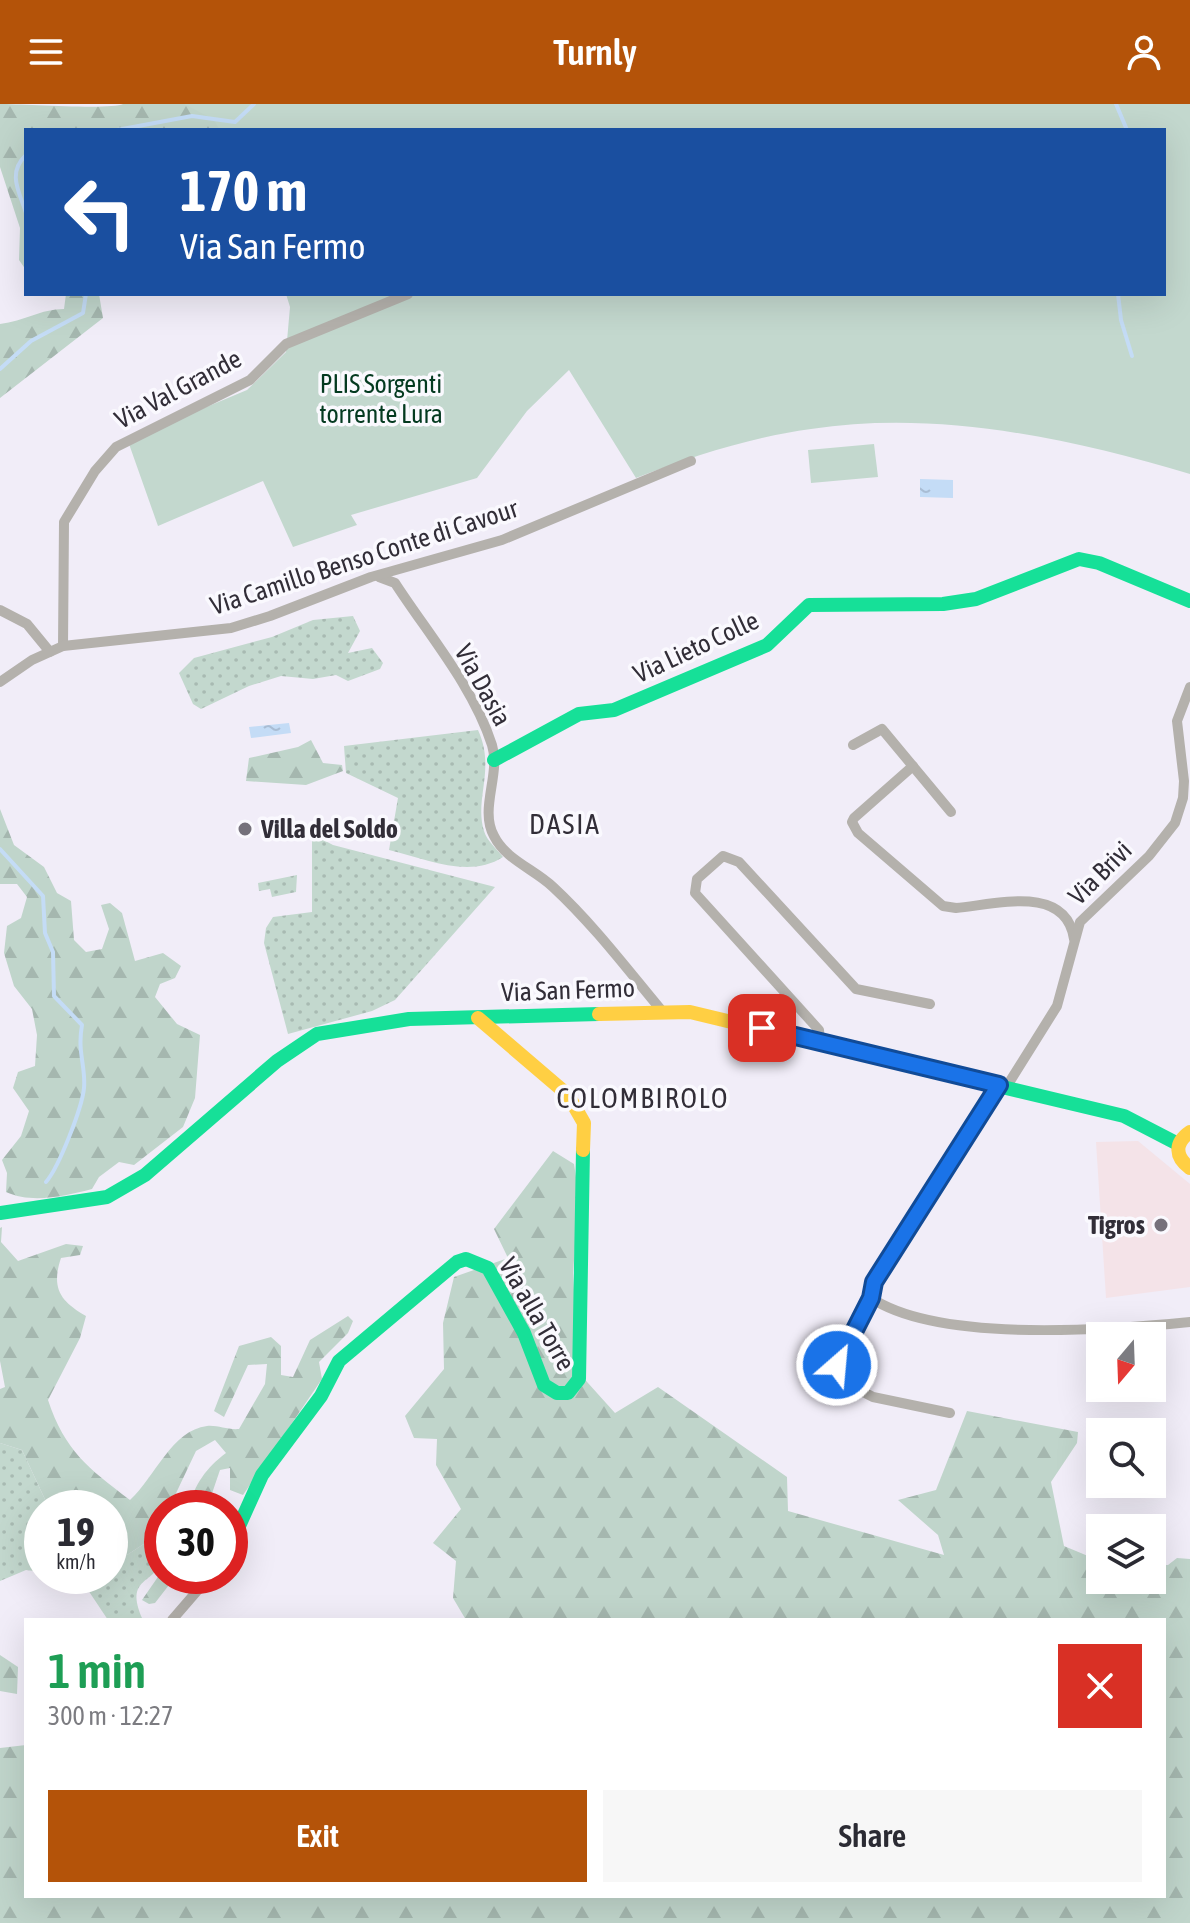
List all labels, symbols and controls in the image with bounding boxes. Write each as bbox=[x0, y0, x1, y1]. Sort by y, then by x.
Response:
icon: menu bbox=[24, 30, 68, 74]
icon: person bbox=[1122, 30, 1166, 74]
text: Turnly bbox=[553, 31, 637, 73]
text: 170 m bbox=[180, 159, 307, 223]
icon: left bbox=[48, 160, 152, 264]
text: Via San Fermo bbox=[180, 225, 365, 267]
street label: Via Val Grande bbox=[110, 343, 246, 435]
park label: PLIS Sorgenti torrente Lura bbox=[319, 369, 443, 429]
street label: Via Camillo Benso Conte di Cavour bbox=[206, 493, 522, 621]
street label: Via Lieto Colle bbox=[629, 605, 763, 689]
street label: Via Dasia bbox=[448, 639, 518, 731]
district label: DASIA bbox=[529, 808, 601, 840]
place label: Villa del Soldo bbox=[260, 814, 398, 844]
marker: Villa del Soldo bbox=[236, 820, 254, 838]
street label: Via Brivi bbox=[1062, 835, 1138, 911]
street label: Via San Fermo bbox=[501, 973, 635, 1007]
pin bbox=[728, 994, 796, 1062]
icon: arrive bbox=[740, 1006, 784, 1050]
district label: COLOMBIROLO bbox=[557, 1082, 729, 1114]
place label: Tigros bbox=[1088, 1210, 1145, 1240]
marker: Tigros bbox=[1152, 1216, 1170, 1234]
street label: Via alla Torre bbox=[493, 1252, 581, 1376]
north arrow bbox=[1086, 1322, 1166, 1402]
map controls bbox=[1086, 1322, 1166, 1594]
position arrow bbox=[795, 1323, 879, 1407]
button: search bbox=[1086, 1418, 1166, 1498]
speed limit sign: 30 bbox=[144, 1490, 248, 1594]
text: 19 bbox=[57, 1509, 95, 1554]
button: layers bbox=[1086, 1514, 1166, 1594]
text: km/h bbox=[56, 1550, 96, 1573]
text: 1 min bbox=[48, 1643, 146, 1698]
button: close bbox=[1058, 1644, 1142, 1728]
text: 300 m · 12:27 bbox=[48, 1701, 173, 1731]
button: Exit bbox=[48, 1790, 587, 1882]
button: Share bbox=[603, 1790, 1142, 1882]

